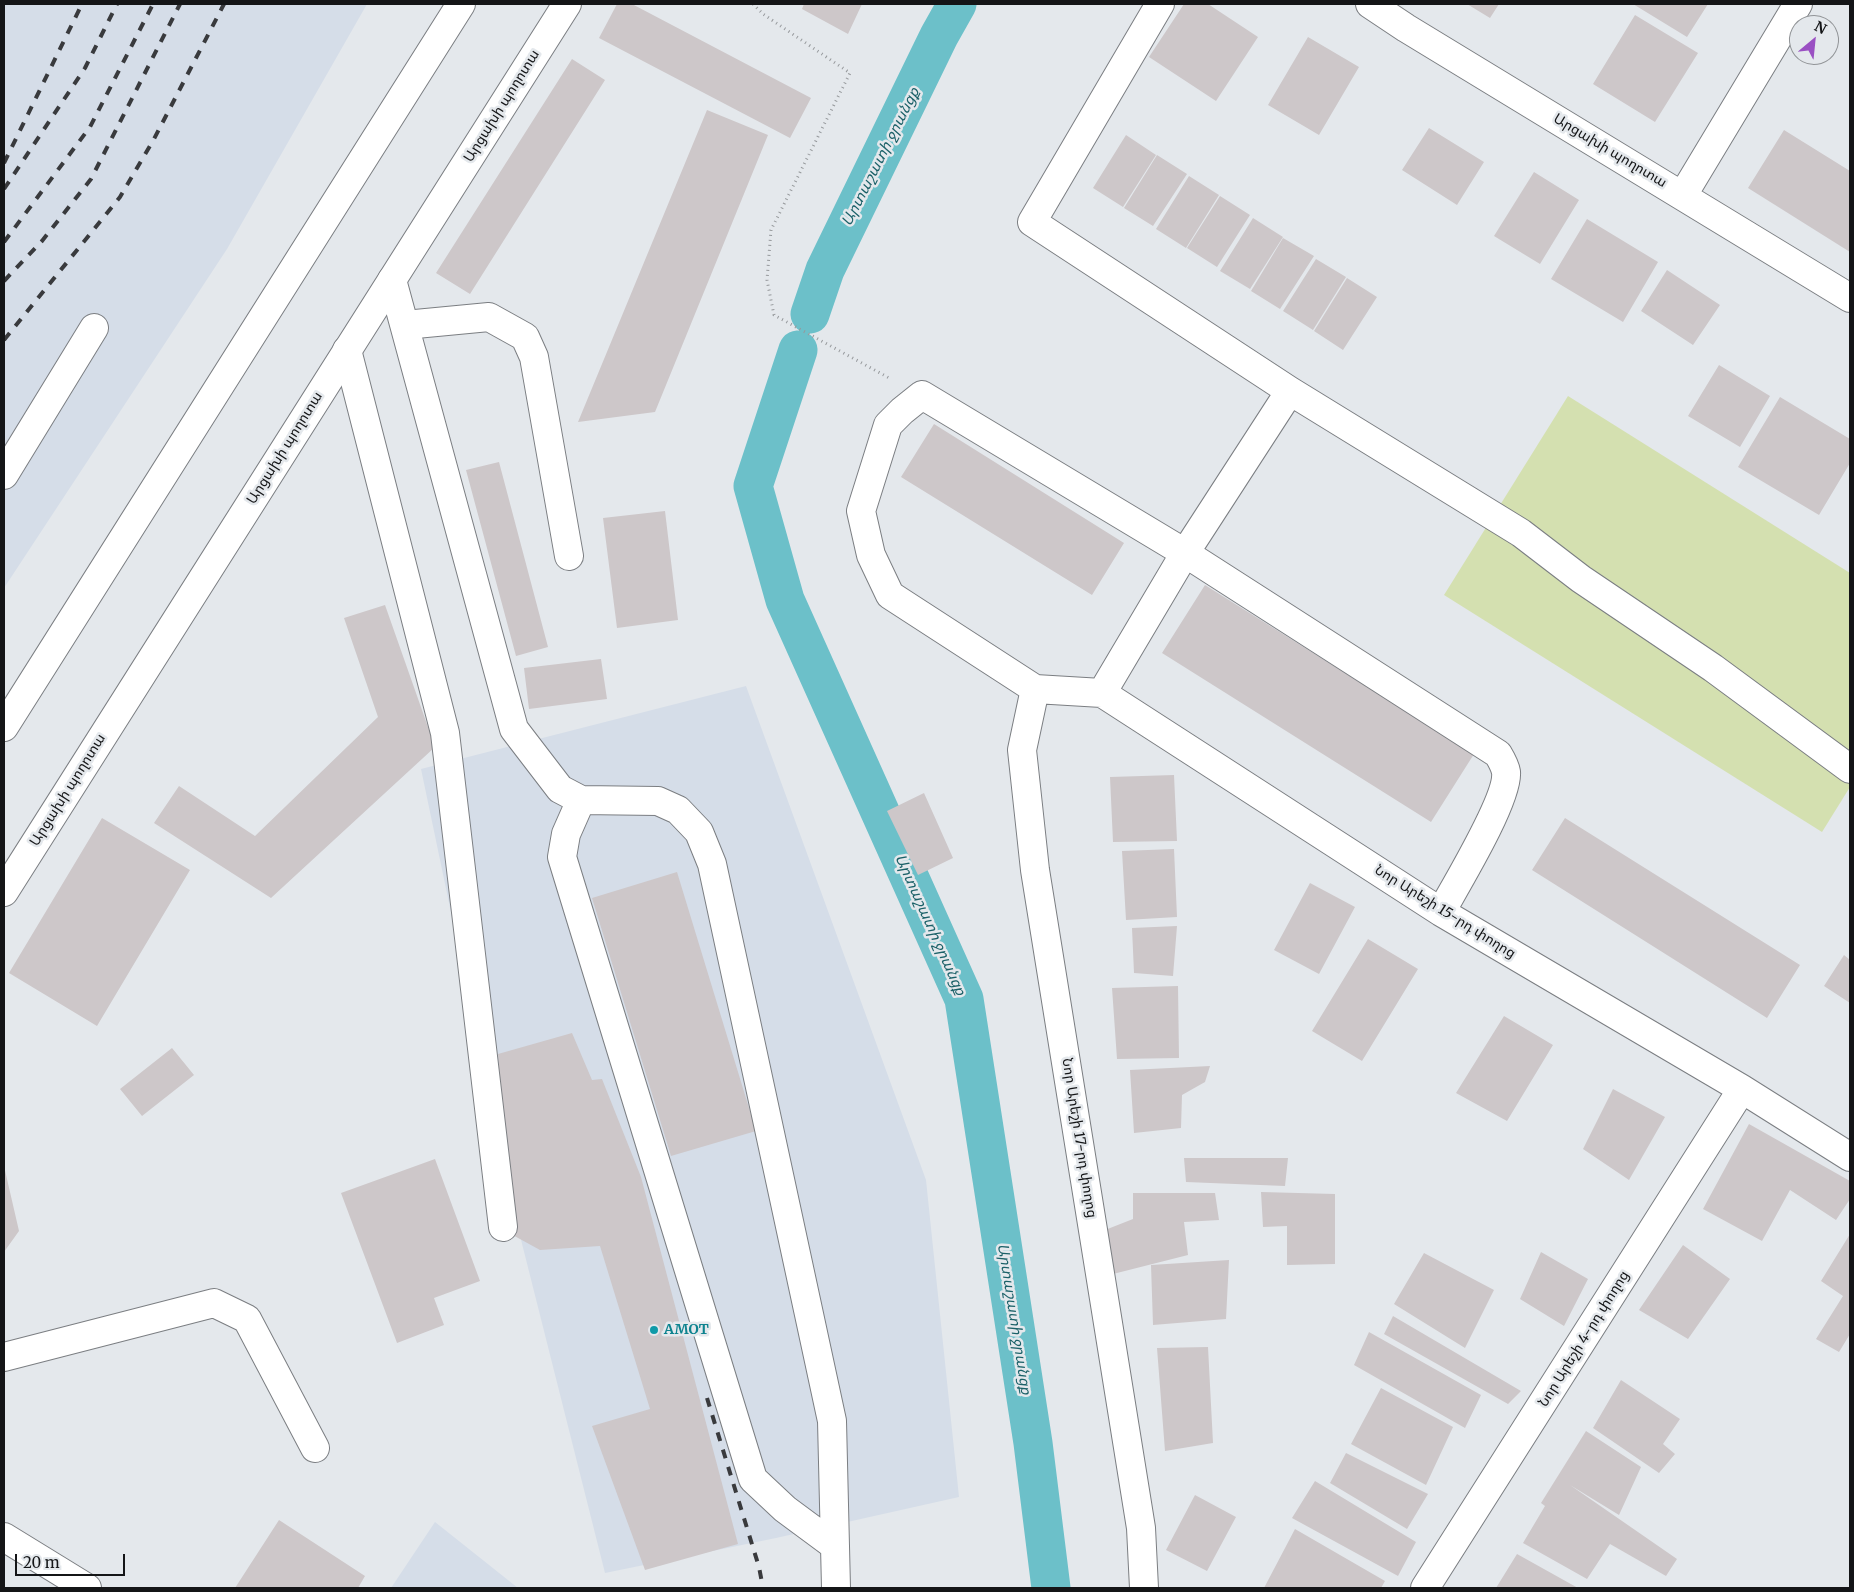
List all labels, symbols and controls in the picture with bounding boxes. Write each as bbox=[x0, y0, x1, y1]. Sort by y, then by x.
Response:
north arrow bbox=[1789, 15, 1839, 65]
text: N bbox=[1811, 17, 1830, 38]
street label: Արցախի պողոտա bbox=[461, 47, 543, 165]
water label: Արտաշատի ջրանցք bbox=[838, 85, 924, 229]
street label: Արցախի պողոտա bbox=[1550, 110, 1670, 192]
street label: Արցախի պողոտա bbox=[244, 389, 326, 507]
street label: Արցախի պողոտա bbox=[27, 731, 109, 849]
water label: Արտաշատի ջրանցք bbox=[891, 852, 969, 998]
street label: Նոր Արեշի 15-րդ փողոց bbox=[1371, 862, 1519, 962]
street label: Նոր Արեշի 17-րդ փողոց bbox=[1058, 1057, 1100, 1219]
water label: Արտաշատի ջրանցք bbox=[993, 1242, 1035, 1396]
street label: Նոր Արեշի 4-րդ փողոց bbox=[1535, 1268, 1633, 1410]
place label: AMOT bbox=[664, 1322, 709, 1338]
marker: AMOT bbox=[648, 1324, 660, 1336]
scale bar bbox=[18, 1544, 128, 1576]
text: 20 m bbox=[23, 1553, 60, 1572]

